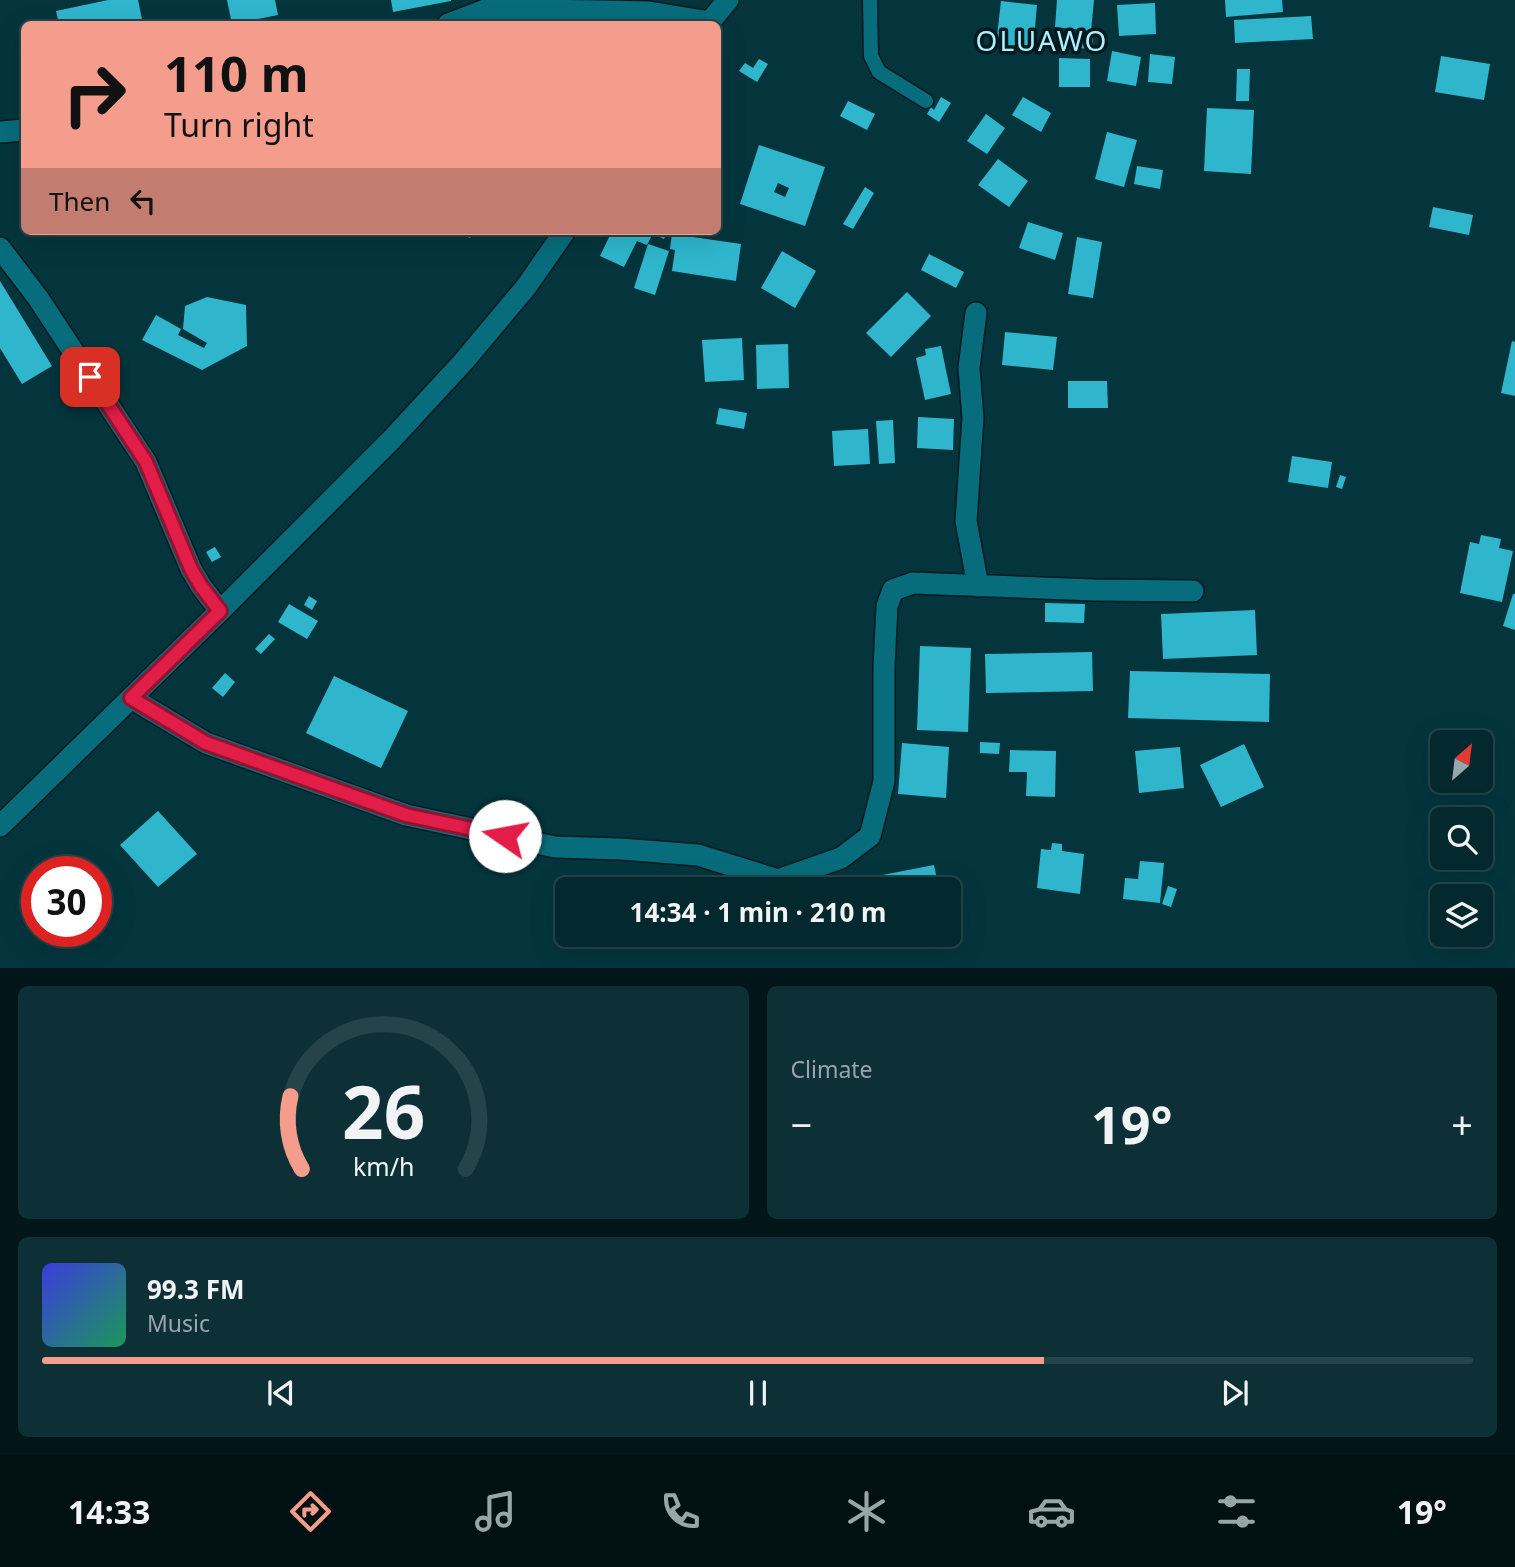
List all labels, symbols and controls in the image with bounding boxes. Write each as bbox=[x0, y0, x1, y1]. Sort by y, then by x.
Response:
district label: OLUAWO bbox=[976, 21, 1108, 59]
text: 110 m bbox=[164, 40, 309, 106]
icon: right bbox=[49, 49, 140, 140]
text: Turn right bbox=[164, 103, 314, 146]
icon: left bbox=[124, 182, 162, 220]
text: Then bbox=[49, 183, 110, 219]
pin bbox=[60, 347, 120, 407]
icon: arrive bbox=[71, 358, 109, 396]
north arrow bbox=[1430, 730, 1493, 793]
map controls bbox=[1430, 730, 1493, 947]
position arrow bbox=[468, 799, 542, 873]
button: search bbox=[1430, 807, 1493, 870]
speed limit sign: 30 bbox=[21, 856, 112, 947]
button: layers bbox=[1430, 884, 1493, 947]
text: 14:34 · 1 min · 210 m bbox=[630, 894, 886, 930]
text: Climate bbox=[791, 1053, 873, 1085]
text: 26 bbox=[342, 1061, 425, 1160]
text: 19° bbox=[1091, 1088, 1173, 1159]
text: − bbox=[791, 1098, 812, 1150]
text: + bbox=[1451, 1098, 1473, 1150]
text: km/h bbox=[352, 1148, 414, 1182]
text: 99.3 FM bbox=[147, 1271, 244, 1307]
text: Music bbox=[147, 1307, 210, 1339]
icon: previous bbox=[262, 1374, 300, 1412]
icon: pause bbox=[739, 1374, 777, 1412]
icon: next bbox=[1216, 1374, 1254, 1412]
icon: directions bbox=[286, 1487, 335, 1536]
icon: music bbox=[471, 1487, 520, 1536]
icon: phone bbox=[656, 1487, 705, 1536]
icon: climate bbox=[842, 1487, 891, 1536]
icon: car bbox=[1027, 1487, 1076, 1536]
icon: filters bbox=[1212, 1487, 1261, 1536]
text: 14:33 bbox=[68, 1490, 150, 1533]
text: 19° bbox=[1397, 1490, 1447, 1533]

